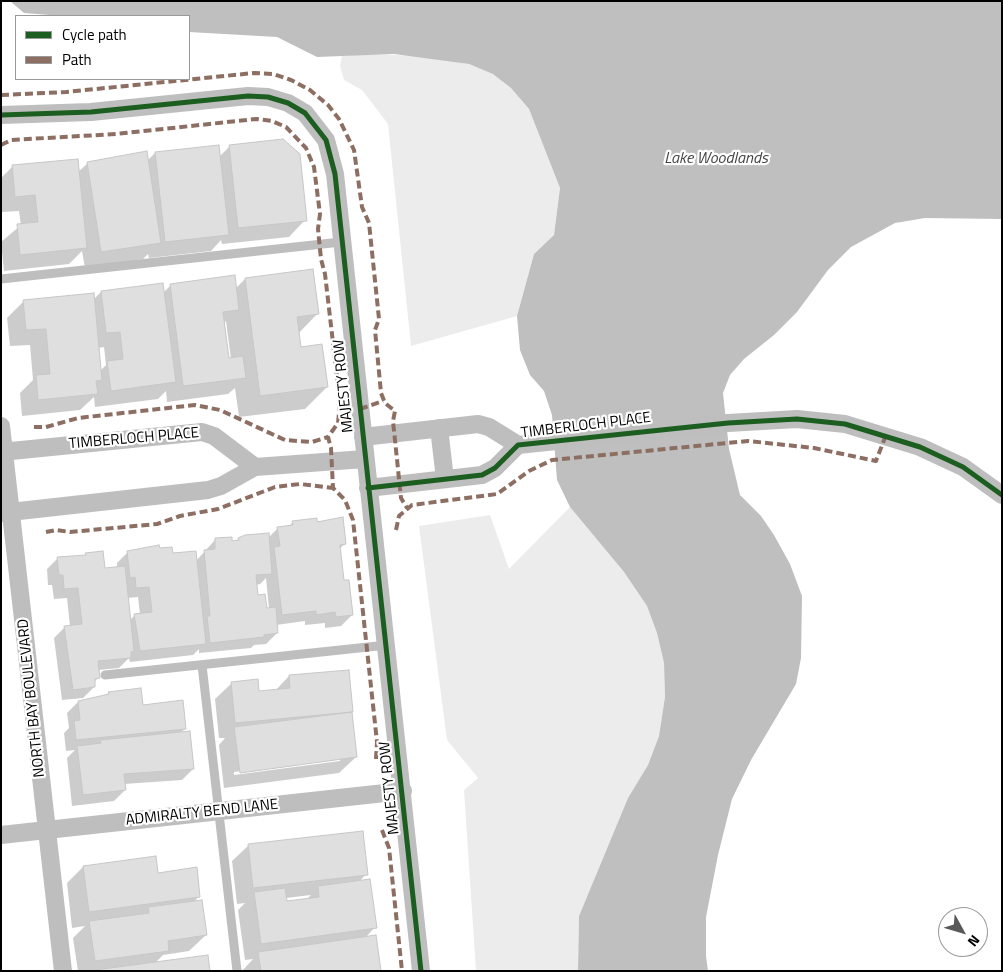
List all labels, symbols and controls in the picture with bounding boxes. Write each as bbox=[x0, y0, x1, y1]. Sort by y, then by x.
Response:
legend bbox=[15, 15, 190, 80]
text: Cycle path bbox=[62, 23, 127, 46]
text: Path bbox=[62, 48, 92, 71]
water label: Lake Woodlands bbox=[664, 149, 768, 169]
street label: MAJESTY ROW bbox=[330, 338, 358, 434]
street label: TIMBERLOCH PLACE bbox=[520, 409, 652, 443]
street label: TIMBERLOCH PLACE bbox=[68, 424, 200, 454]
street label: NORTH BAY BOULEVARD bbox=[15, 618, 49, 778]
street label: MAJESTY ROW bbox=[376, 740, 404, 836]
street label: ADMIRALTY BEND LANE bbox=[125, 796, 279, 830]
north arrow bbox=[938, 907, 988, 957]
text: N bbox=[963, 931, 985, 951]

